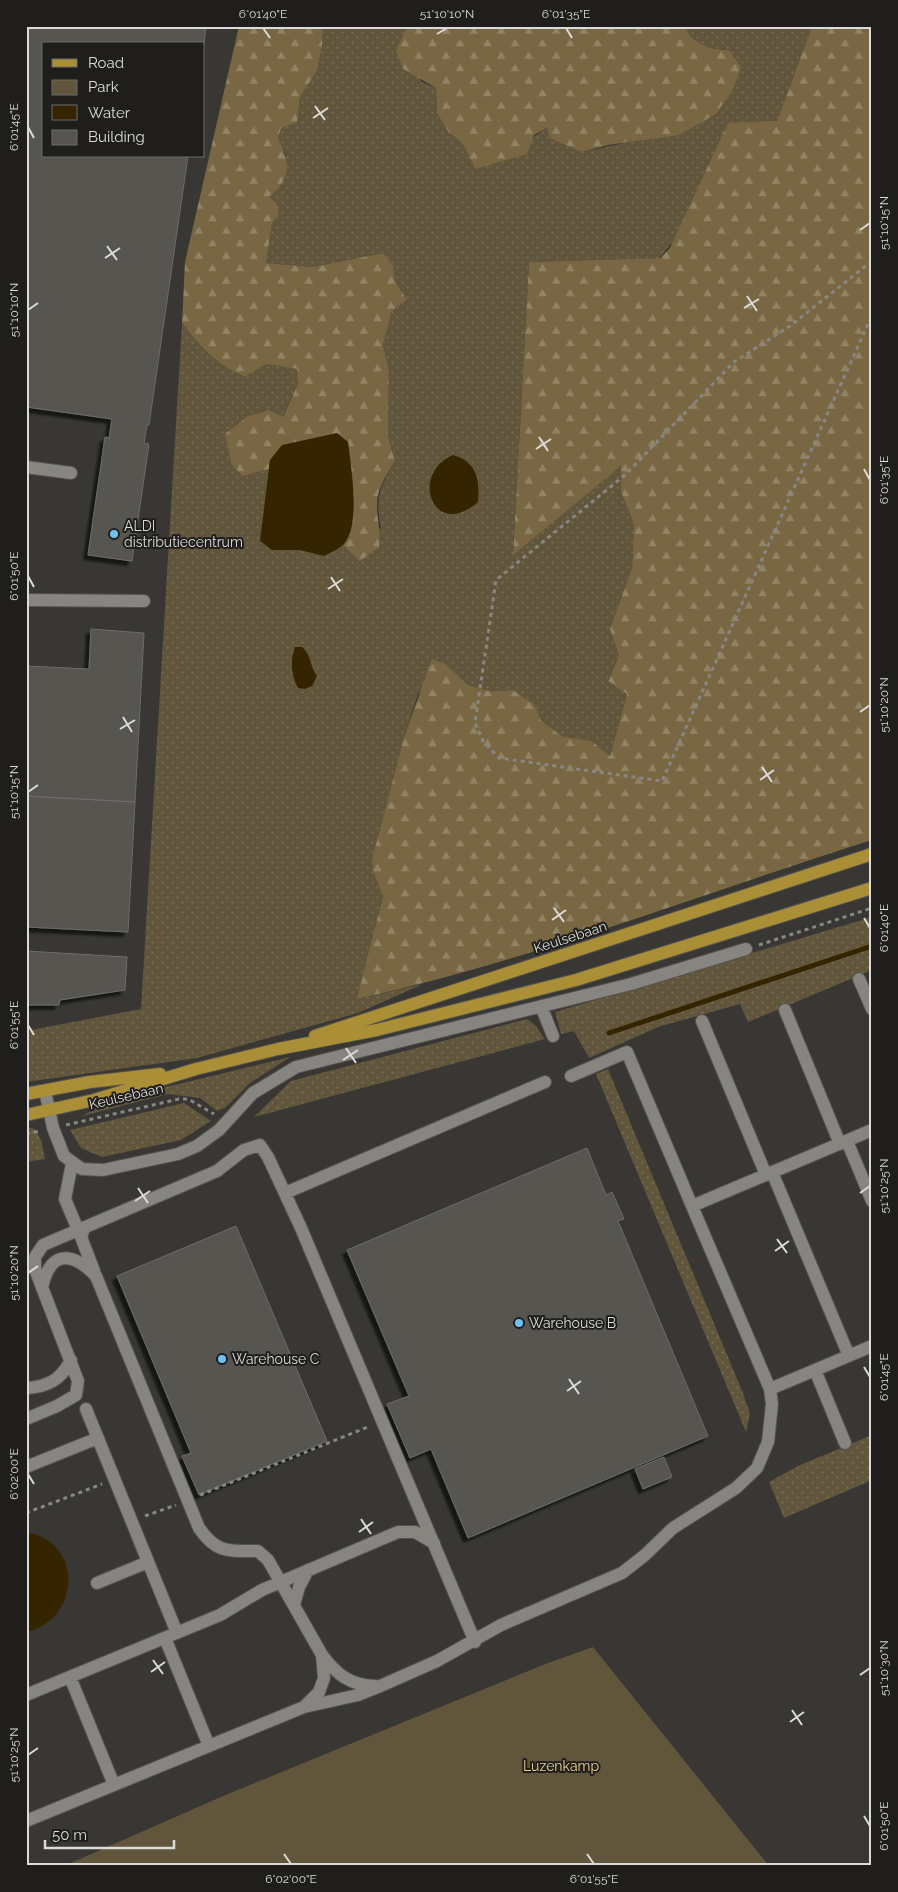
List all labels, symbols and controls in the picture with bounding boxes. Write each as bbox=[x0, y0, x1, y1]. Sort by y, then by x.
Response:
text: 6°01'40"E bbox=[239, 7, 287, 21]
text: 51°10'10"N bbox=[420, 7, 474, 21]
text: 6°01'35"E bbox=[542, 7, 590, 21]
legend bbox=[42, 42, 205, 158]
text: Road bbox=[88, 54, 124, 72]
text: Park bbox=[88, 78, 119, 96]
text: 6°01'45"E bbox=[7, 103, 21, 151]
text: Water bbox=[88, 104, 131, 122]
text: Building bbox=[88, 128, 145, 146]
text: 51°10'15"N bbox=[877, 196, 891, 250]
text: 51°10'10"N bbox=[7, 283, 21, 337]
text: 6°01'35"E bbox=[877, 456, 891, 504]
place label: ALDI distributiecentrum bbox=[124, 518, 243, 550]
marker: ALDI distributiecentrum bbox=[108, 528, 120, 540]
text: 6°01'50"E bbox=[7, 551, 21, 601]
text: 51°10'20"N bbox=[877, 677, 891, 733]
text: 51°10'15"N bbox=[7, 765, 21, 819]
text: 6°01'40"E bbox=[877, 904, 891, 952]
street label: Keulsebaan bbox=[531, 918, 609, 956]
text: 6°01'55"E bbox=[7, 1001, 21, 1049]
street label: Keulsebaan bbox=[87, 1080, 165, 1112]
text: 51°10'25"N bbox=[877, 1159, 891, 1213]
text: 51°10'20"N bbox=[7, 1245, 21, 1301]
place label: Warehouse B bbox=[529, 1315, 616, 1331]
marker: Warehouse B bbox=[513, 1317, 525, 1329]
place label: Warehouse C bbox=[232, 1351, 320, 1367]
marker: Warehouse C bbox=[216, 1353, 228, 1365]
text: 6°01'45"E bbox=[877, 1353, 891, 1401]
text: 6°02'00"E bbox=[7, 1448, 21, 1500]
text: 51°10'30"N bbox=[877, 1640, 891, 1696]
text: 51°10'25"N bbox=[7, 1728, 21, 1782]
park label: Luzenkamp bbox=[523, 1758, 599, 1774]
text: 6°01'50"E bbox=[877, 1801, 891, 1851]
scale bar bbox=[45, 1817, 174, 1849]
text: 50 m bbox=[52, 1826, 87, 1844]
text: 6°02'00"E bbox=[265, 1872, 317, 1886]
text: 6°01'55"E bbox=[570, 1872, 618, 1886]

